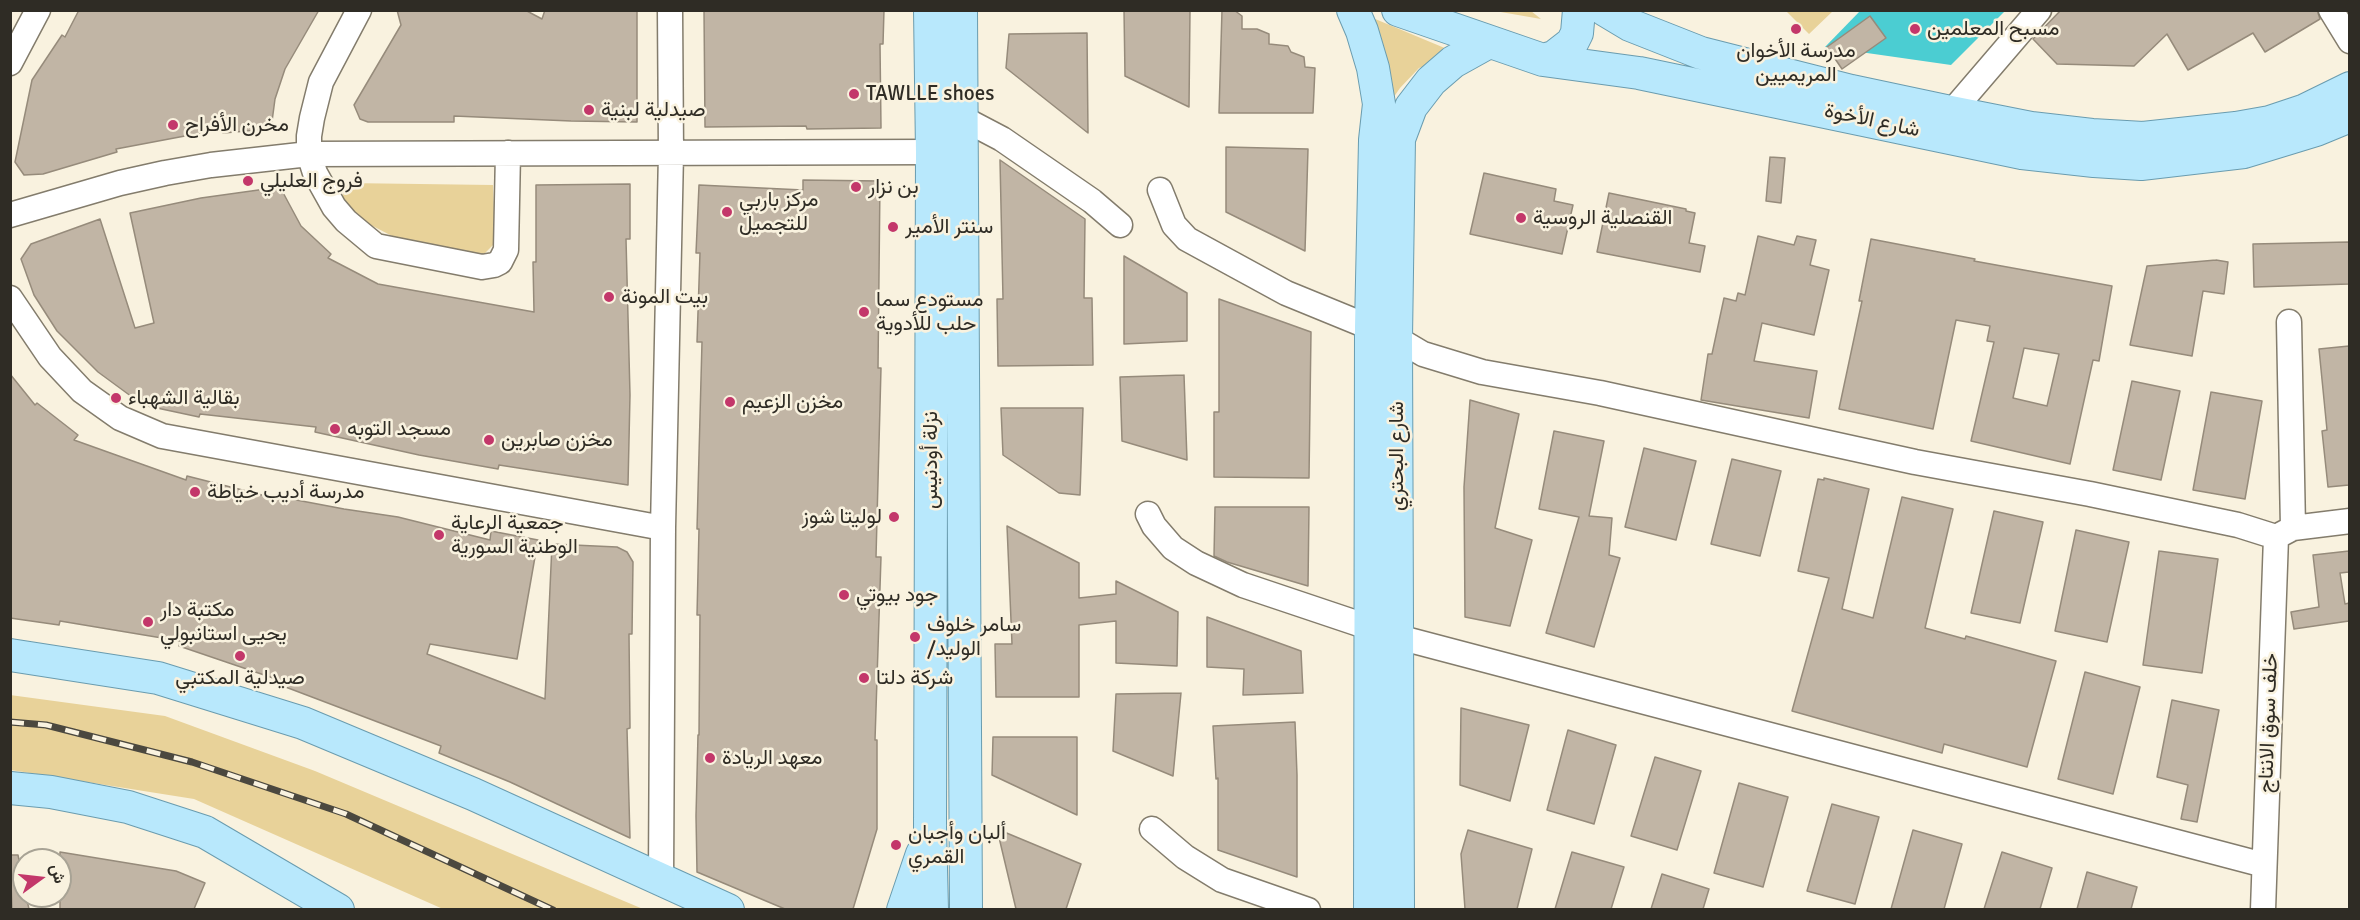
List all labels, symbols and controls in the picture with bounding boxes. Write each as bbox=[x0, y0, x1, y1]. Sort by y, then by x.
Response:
place label: مسبح المعلمين bbox=[1927, 16, 2059, 42]
marker: مدرسة الأخوان المريميين bbox=[1789, 22, 1803, 36]
marker: مسبح المعلمين bbox=[1908, 22, 1922, 36]
place label: مدرسة الأخوان المريميين bbox=[1736, 38, 1856, 88]
place label: TAWLLE shoes bbox=[866, 81, 994, 107]
marker: TAWLLE shoes bbox=[847, 87, 861, 101]
place label: صيدلية لبنية bbox=[601, 97, 705, 123]
street label: شارع الأخوة bbox=[1822, 99, 1922, 143]
marker: صيدلية لبنية bbox=[582, 103, 596, 117]
place label: مخرن الأفراح bbox=[185, 112, 289, 138]
marker: مخرن الأفراح bbox=[166, 118, 180, 132]
place label: فروج العليلي bbox=[260, 168, 363, 194]
marker: فروج العليلي bbox=[241, 174, 255, 188]
place label: بن نزار bbox=[868, 174, 919, 200]
marker: بن نزار bbox=[849, 180, 863, 194]
place label: مركز باربي للتجميل bbox=[739, 187, 819, 237]
marker: مركز باربي للتجميل bbox=[720, 205, 734, 219]
place label: القنصلية الروسية bbox=[1533, 205, 1672, 231]
marker: القنصلية الروسية bbox=[1514, 211, 1528, 225]
place label: سنتر الأمير bbox=[905, 214, 993, 240]
marker: سنتر الأمير bbox=[886, 220, 900, 234]
place label: بيت المونة bbox=[621, 284, 708, 310]
place label: مستودع سما حلب للأدوية bbox=[876, 287, 984, 337]
marker: بيت المونة bbox=[602, 290, 616, 304]
marker: مستودع سما حلب للأدوية bbox=[857, 305, 871, 319]
place label: بقالية الشهباء bbox=[128, 385, 240, 411]
place label: مخزن الزعيم bbox=[742, 389, 843, 415]
marker: بقالية الشهباء bbox=[109, 391, 123, 405]
marker: مخزن الزعيم bbox=[723, 395, 737, 409]
street label: شارع البحتري bbox=[1384, 401, 1410, 511]
street label: نزلة أودنيس bbox=[918, 411, 944, 509]
place label: مسجد التوبه bbox=[347, 416, 451, 442]
marker: مسجد التوبه bbox=[328, 422, 342, 436]
place label: مخزن صابرين bbox=[501, 427, 613, 453]
marker: مخزن صابرين bbox=[482, 433, 496, 447]
place label: مدرسة أديب خياطة bbox=[207, 479, 364, 505]
marker: مدرسة أديب خياطة bbox=[188, 485, 202, 499]
place label: لوليتا شوز bbox=[802, 504, 882, 530]
place label: جمعية الرعاية الوطنية السورية bbox=[451, 510, 578, 560]
marker: لوليتا شوز bbox=[887, 510, 901, 524]
marker: جمعية الرعاية الوطنية السورية bbox=[432, 528, 446, 542]
place label: جود بيوتي bbox=[856, 582, 938, 608]
marker: جود بيوتي bbox=[837, 588, 851, 602]
place label: مكتبة دار يحيى استانبولي bbox=[160, 597, 287, 647]
place label: سامر خلوف /الوليد bbox=[927, 612, 1021, 662]
marker: مكتبة دار يحيى استانبولي bbox=[141, 615, 155, 629]
marker: سامر خلوف /الوليد bbox=[908, 630, 922, 644]
marker: صيدلية المكتبي bbox=[233, 649, 247, 663]
street label: خلف سوق الانتاج bbox=[2254, 652, 2284, 794]
place label: صيدلية المكتبي bbox=[175, 665, 305, 691]
place label: شركة دلتا bbox=[876, 665, 953, 691]
marker: شركة دلتا bbox=[857, 671, 871, 685]
place label: معهد الريادة bbox=[722, 745, 822, 771]
marker: معهد الريادة bbox=[703, 751, 717, 765]
place label: ألبان وأجبان القمري bbox=[908, 820, 1006, 870]
marker: ألبان وأجبان القمري bbox=[889, 838, 903, 852]
north arrow bbox=[12, 848, 72, 908]
text: ش bbox=[45, 862, 70, 886]

